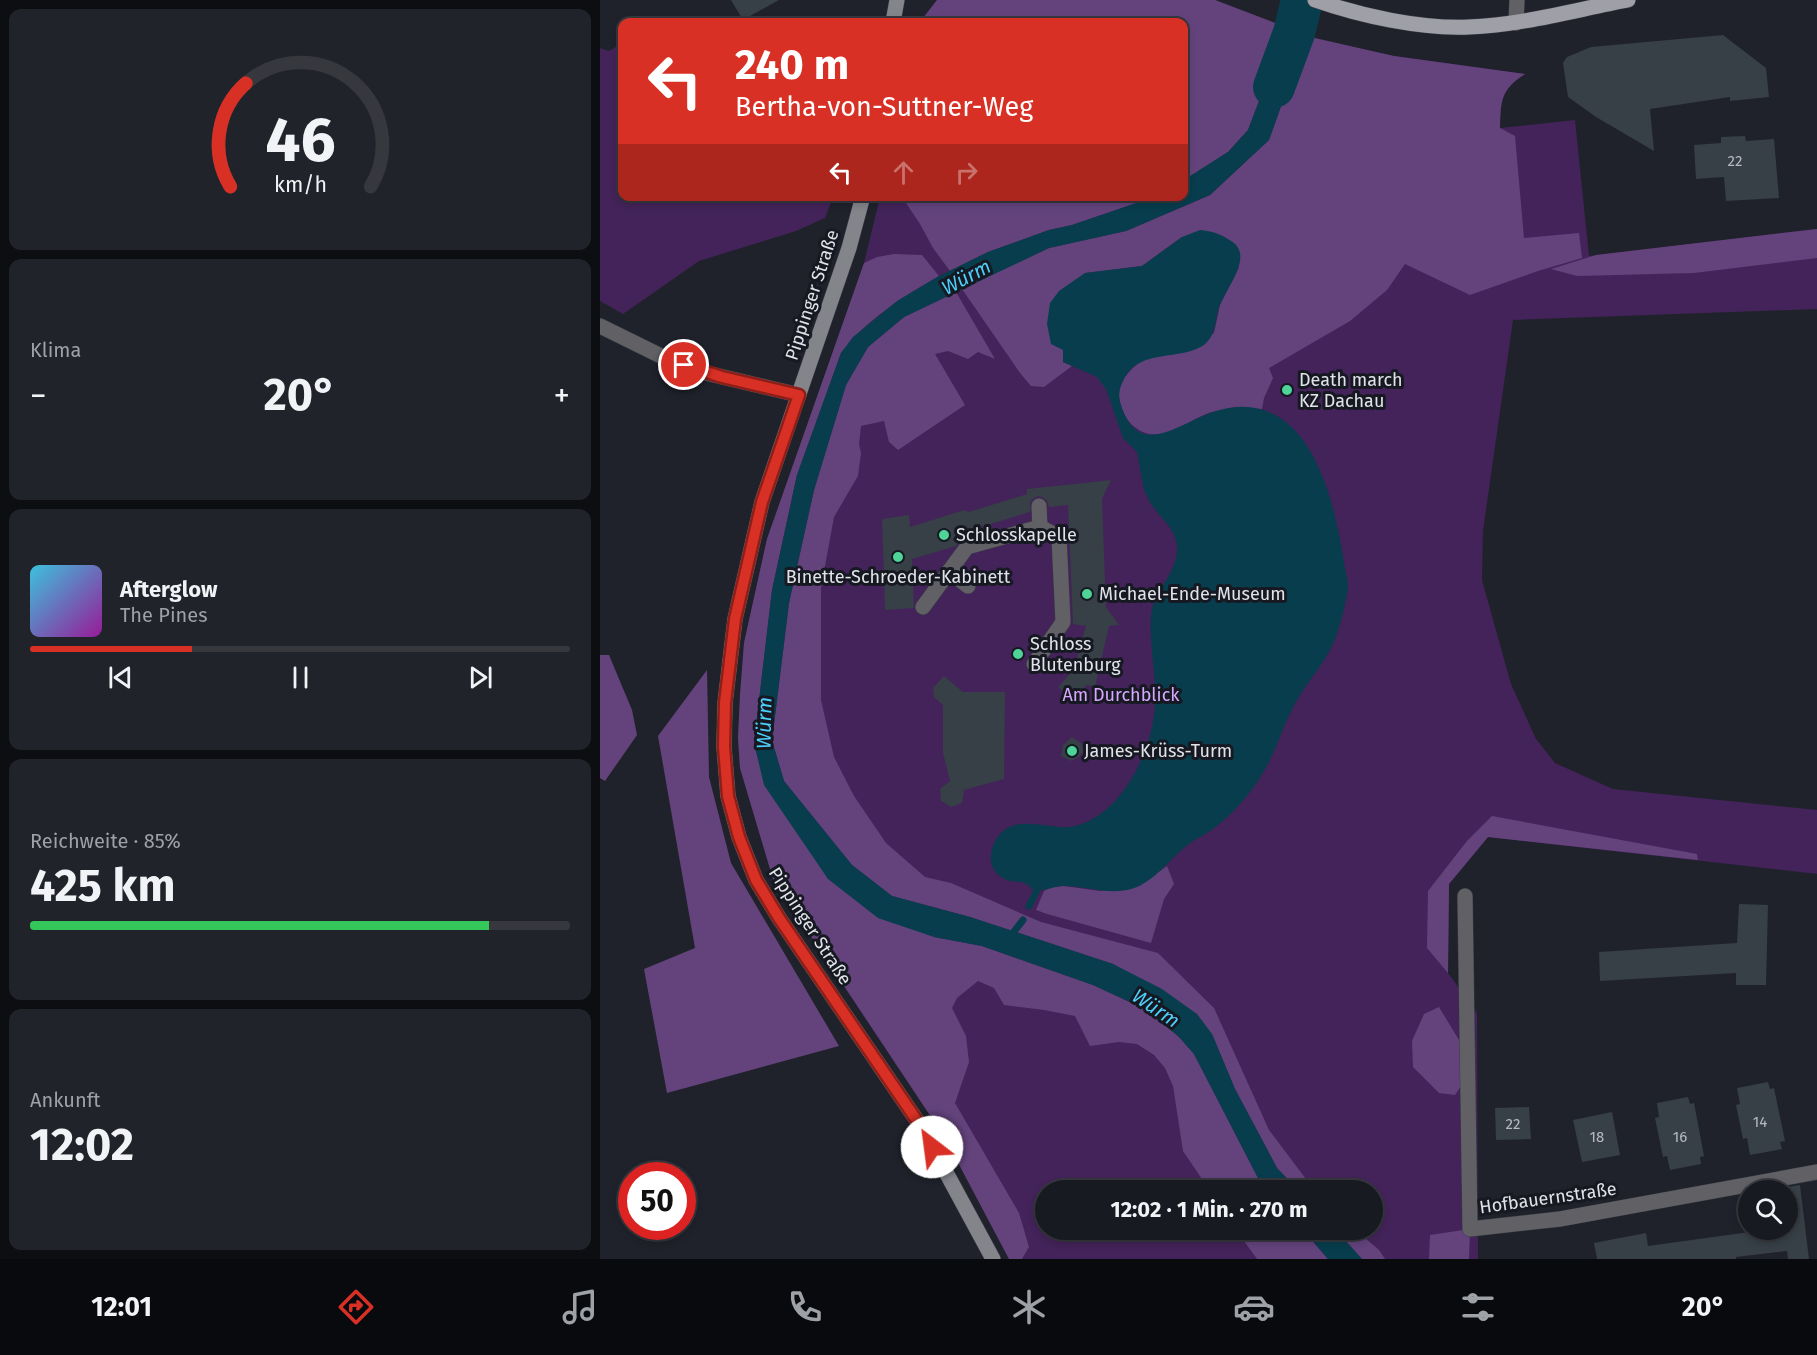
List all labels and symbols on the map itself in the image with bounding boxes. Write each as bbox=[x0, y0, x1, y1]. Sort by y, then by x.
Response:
house number: 22 bbox=[1728, 152, 1742, 170]
street label: Pippinger Straße bbox=[781, 227, 843, 363]
water label: Würm bbox=[937, 254, 995, 300]
pin bbox=[658, 339, 709, 390]
place label: Death march KZ Dachau bbox=[1299, 369, 1403, 412]
marker: Death march KZ Dachau bbox=[1280, 383, 1294, 397]
place label: Schlosskapelle bbox=[956, 524, 1077, 546]
marker: Schlosskapelle bbox=[937, 528, 951, 542]
marker: Binette-Schroeder-Kabinett bbox=[891, 550, 905, 564]
place label: Binette-Schroeder-Kabinett bbox=[786, 566, 1011, 588]
place label: Michael-Ende-Museum bbox=[1099, 583, 1286, 605]
marker: Michael-Ende-Museum bbox=[1080, 587, 1094, 601]
place label: Schloss Blutenburg bbox=[1030, 633, 1121, 676]
marker: Schloss Blutenburg bbox=[1011, 647, 1025, 661]
park label: Am Durchblick bbox=[1063, 684, 1180, 706]
water label: Würm bbox=[752, 697, 776, 749]
place label: James-Krüss-Turm bbox=[1084, 740, 1232, 762]
marker: James-Krüss-Turm bbox=[1065, 744, 1079, 758]
street label: Pippinger Straße bbox=[764, 863, 856, 989]
water label: Würm bbox=[1128, 983, 1184, 1033]
house number: 14 bbox=[1753, 1113, 1767, 1131]
position arrow bbox=[900, 1115, 964, 1179]
house number: 22 bbox=[1506, 1115, 1520, 1133]
house number: 18 bbox=[1590, 1128, 1604, 1146]
house number: 16 bbox=[1673, 1128, 1687, 1146]
speed limit sign: 50 bbox=[618, 1162, 696, 1240]
street label: Hofbauernstraße bbox=[1478, 1177, 1618, 1219]

